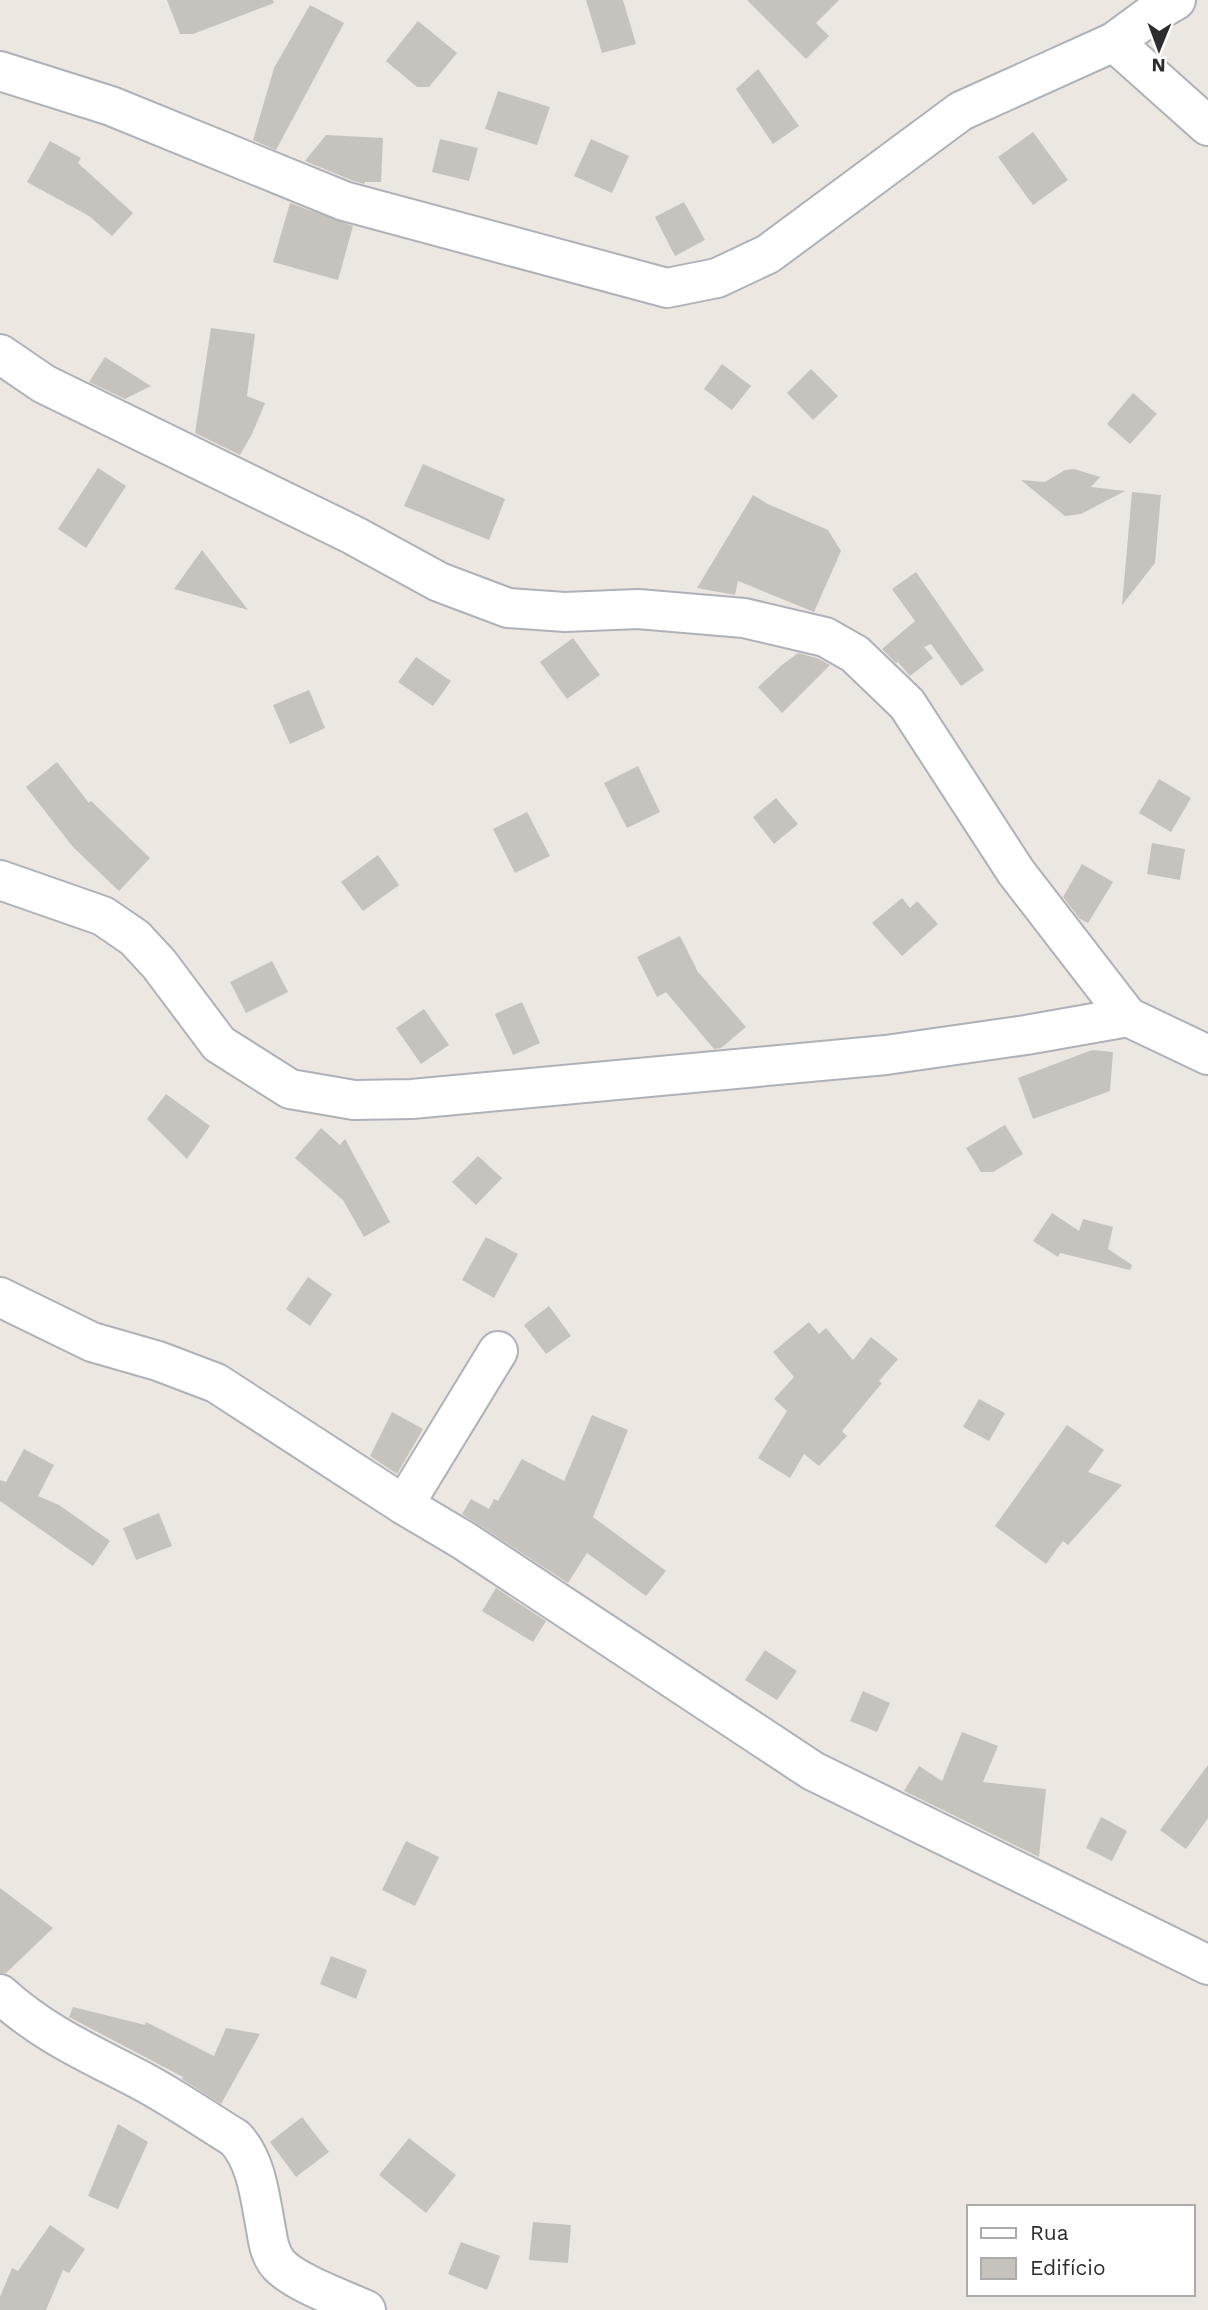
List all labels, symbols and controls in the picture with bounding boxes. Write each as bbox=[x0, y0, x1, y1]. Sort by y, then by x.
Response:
north arrow bbox=[1124, 14, 1194, 84]
text: N bbox=[1151, 54, 1166, 77]
legend bbox=[967, 2205, 1194, 2296]
text: Rua bbox=[1030, 2220, 1069, 2245]
text: Edifício bbox=[1030, 2255, 1106, 2280]

